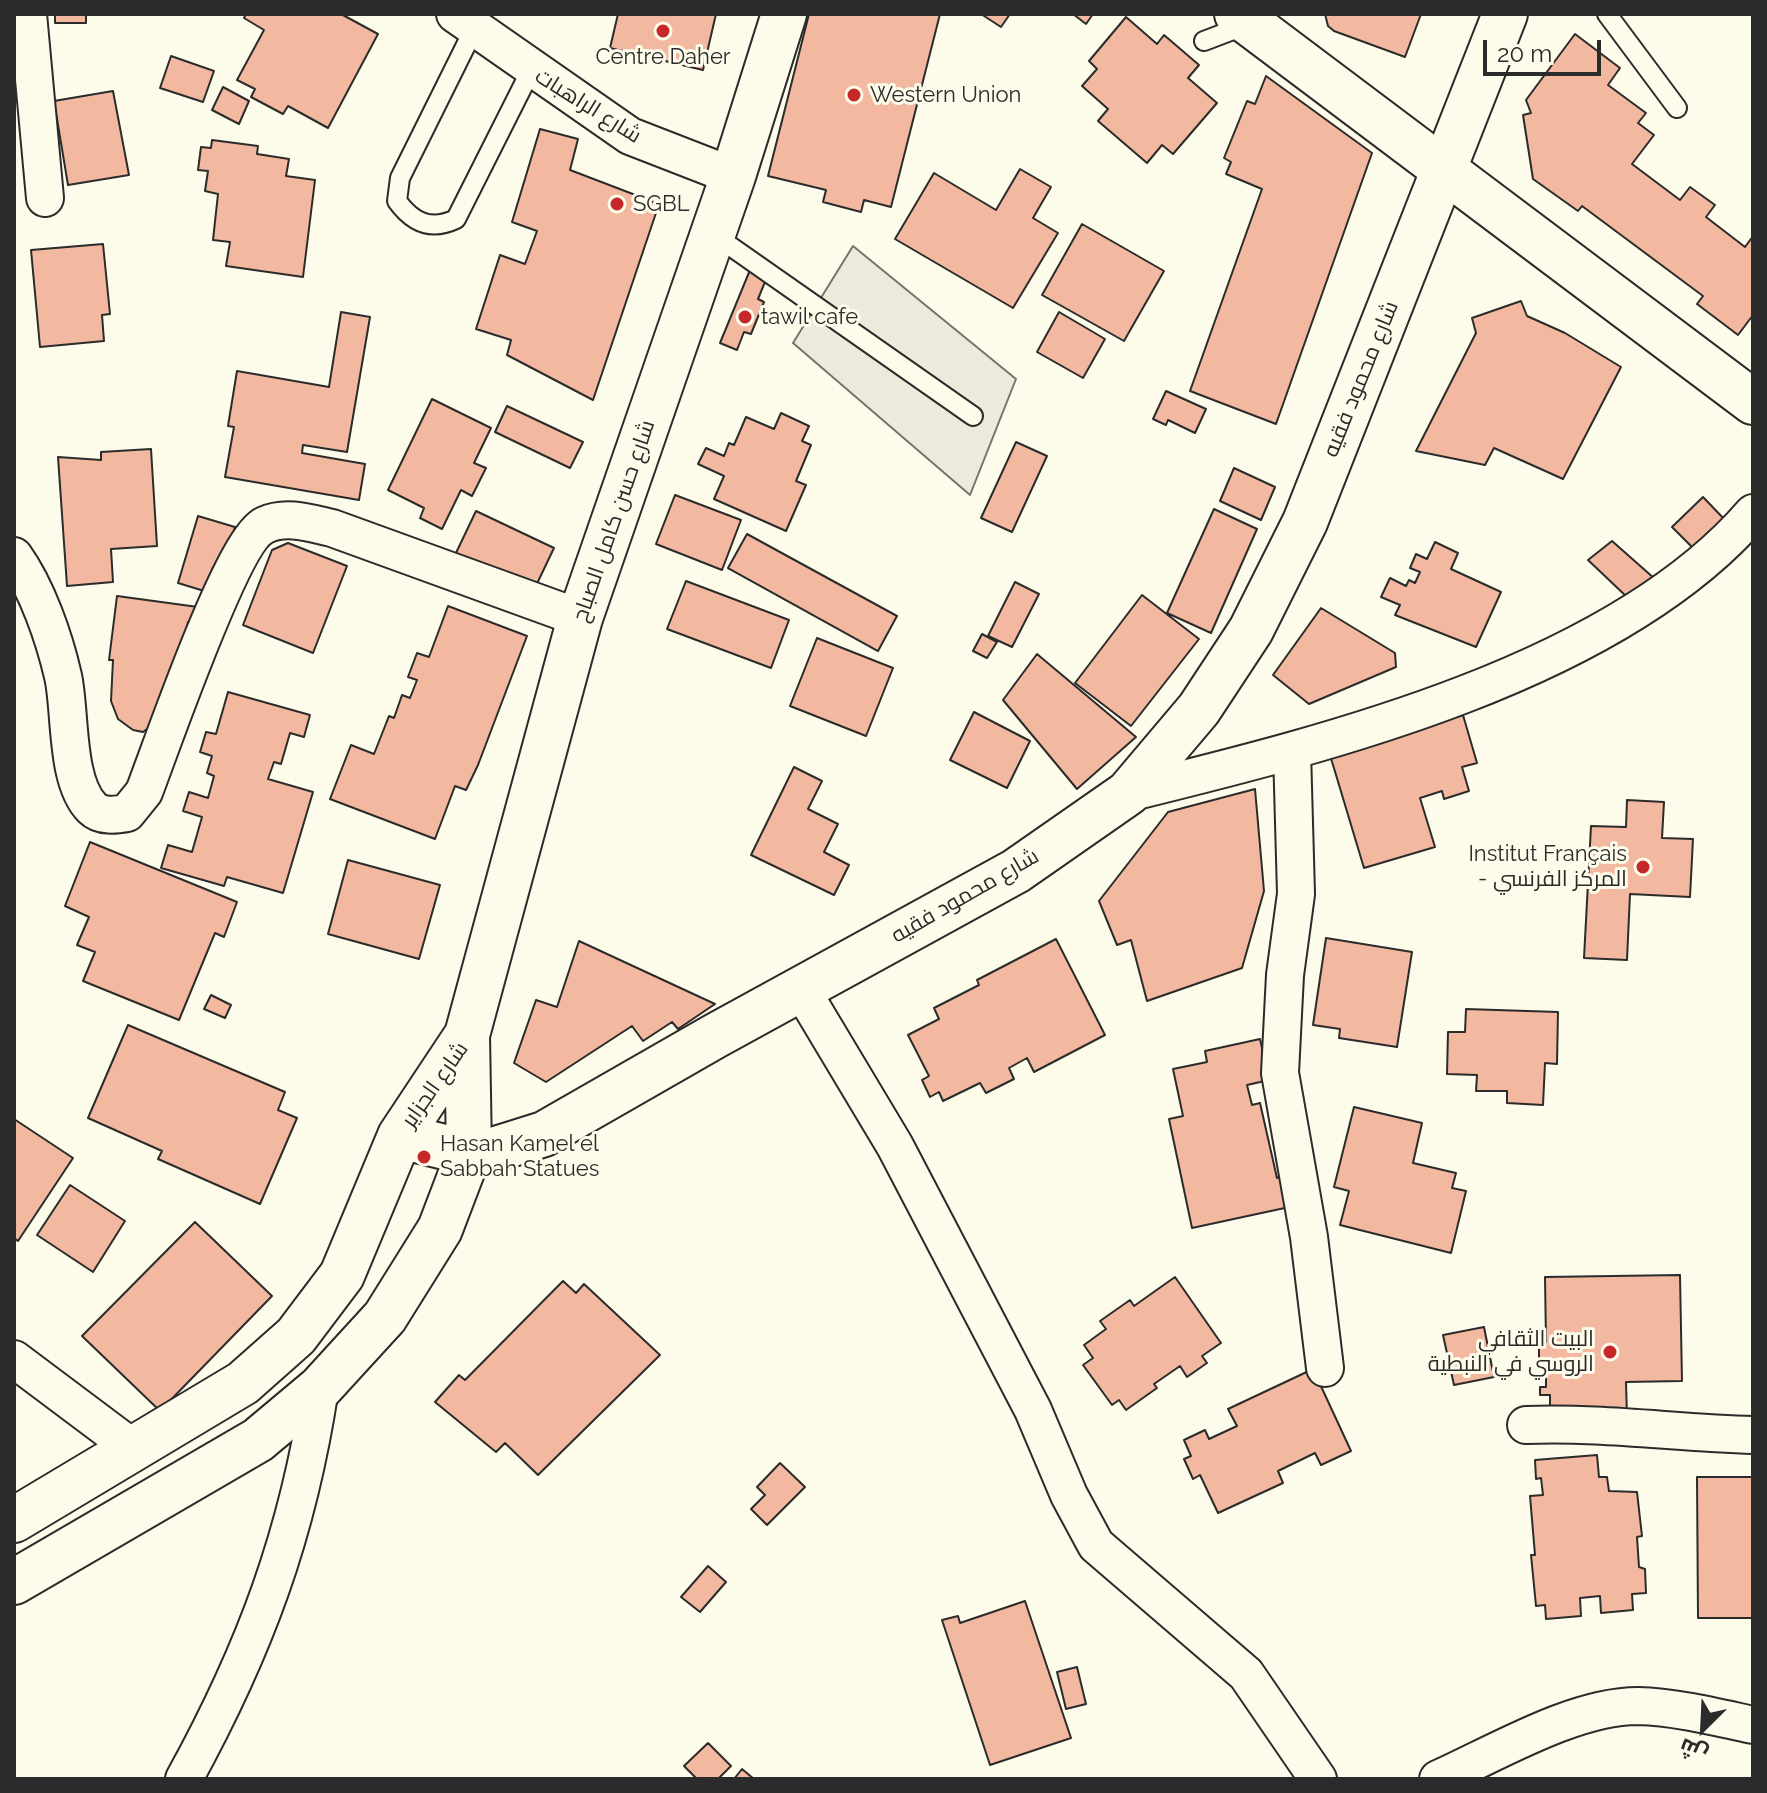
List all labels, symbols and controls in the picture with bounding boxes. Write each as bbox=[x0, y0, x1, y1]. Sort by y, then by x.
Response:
marker: Centre Daher bbox=[654, 22, 672, 40]
scale bar bbox=[1487, 24, 1605, 74]
text: 20 m bbox=[1497, 39, 1552, 68]
place label: Centre Daher bbox=[595, 44, 731, 70]
street label: شارع الراهبات bbox=[530, 63, 646, 149]
place label: Western Union bbox=[870, 82, 1021, 108]
marker: Western Union bbox=[845, 86, 863, 104]
place label: SGBL bbox=[633, 191, 690, 217]
marker: SGBL bbox=[608, 195, 626, 213]
street label: شارع محمود فقيه bbox=[1318, 297, 1404, 461]
place label: tawil cafe bbox=[761, 304, 858, 330]
marker: tawil cafe bbox=[736, 308, 754, 326]
street label: شارع حسن كامل الصباح bbox=[567, 417, 661, 625]
place label: Institut Français - المركز الفرنسي bbox=[1468, 841, 1627, 892]
street label: شارع محمود فقيه bbox=[887, 843, 1043, 949]
marker: Institut Français - المركز الفرنسي bbox=[1634, 858, 1652, 876]
street label: شارع الجزاير bbox=[396, 1037, 474, 1133]
place label: Hasan Kamel el Sabbah Statues bbox=[440, 1131, 599, 1182]
marker: Hasan Kamel el Sabbah Statues bbox=[415, 1148, 433, 1166]
place label: البيت الثقافي الروسي في النبطية bbox=[1428, 1326, 1594, 1378]
marker: البيت الثقافي الروسي في النبطية bbox=[1601, 1343, 1619, 1361]
north arrow bbox=[1663, 1689, 1743, 1769]
text: ش bbox=[1675, 1733, 1711, 1769]

